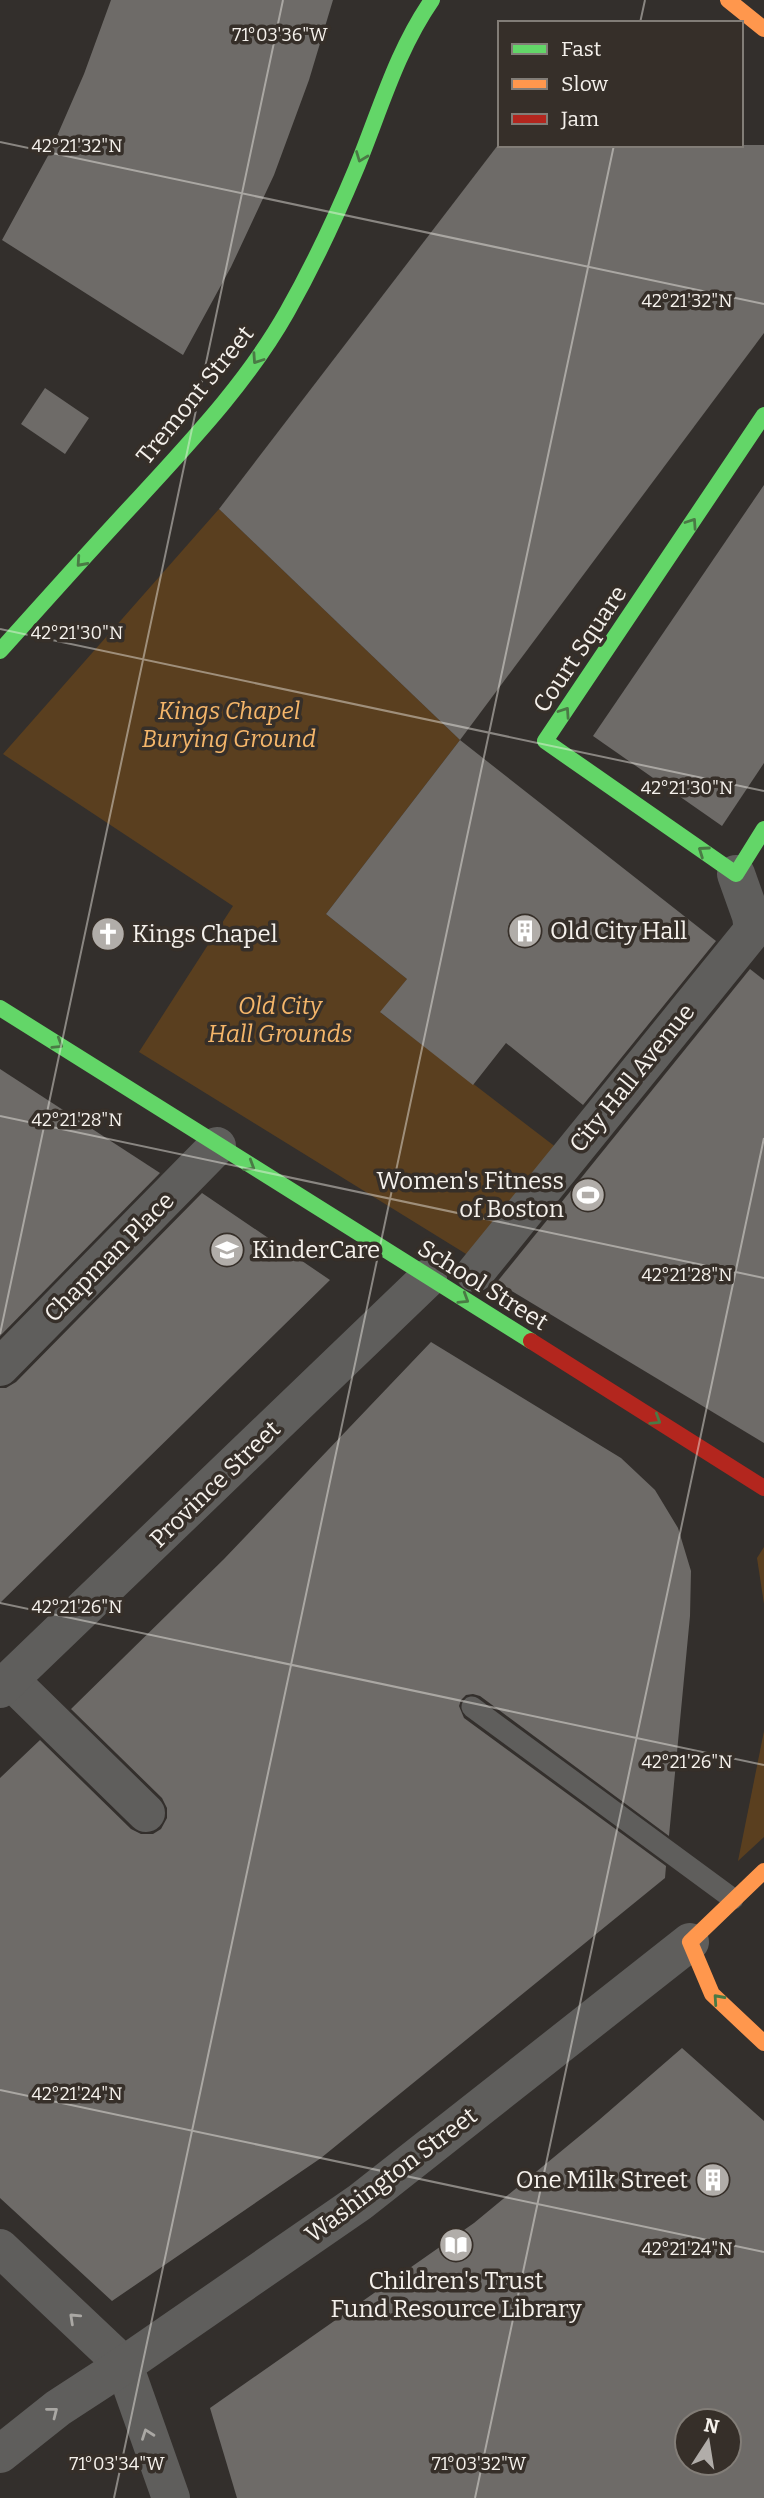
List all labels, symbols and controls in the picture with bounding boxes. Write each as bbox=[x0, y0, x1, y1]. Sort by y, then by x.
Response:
legend bbox=[498, 21, 743, 147]
text: 71°03'36"W bbox=[232, 24, 328, 46]
text: Fast bbox=[561, 36, 602, 62]
text: Slow bbox=[561, 71, 608, 97]
text: Jam bbox=[560, 106, 599, 132]
text: 42°21'32"N bbox=[32, 135, 122, 157]
one-way arrow bbox=[355, 150, 369, 162]
text: 42°21'32"N bbox=[642, 290, 732, 312]
street label: Tremont Street bbox=[131, 320, 260, 470]
one-way arrow bbox=[253, 351, 265, 364]
one-way arrow bbox=[684, 518, 696, 531]
one-way arrow bbox=[77, 554, 90, 567]
street label: Court Square bbox=[527, 580, 633, 718]
text: 42°21'30"N bbox=[31, 622, 123, 644]
park label: Kings Chapel Burying Ground bbox=[142, 697, 316, 753]
one-way arrow bbox=[557, 706, 570, 719]
text: 42°21'30"N bbox=[641, 777, 733, 799]
one-way arrow bbox=[698, 847, 711, 859]
building icon: Old City Hall bbox=[506, 912, 544, 950]
church icon: Kings Chapel bbox=[89, 915, 127, 953]
place label: Old City Hall bbox=[550, 917, 687, 945]
place label: Kings Chapel bbox=[132, 920, 278, 948]
park label: Old City Hall Grounds bbox=[208, 992, 352, 1048]
street label: City Hall Avenue bbox=[564, 998, 700, 1158]
one-way arrow bbox=[50, 1036, 63, 1049]
text: 42°21'28"N bbox=[32, 1109, 123, 1131]
one-way arrow bbox=[242, 1158, 255, 1171]
place label: Women's Fitness of Boston bbox=[377, 1167, 564, 1223]
sports icon: Women's Fitness of Boston bbox=[569, 1176, 607, 1214]
street label: Chapman Place bbox=[38, 1186, 180, 1328]
school or university icon: KinderCare bbox=[208, 1231, 246, 1269]
street label: School Street bbox=[413, 1234, 553, 1336]
place label: KinderCare bbox=[252, 1236, 380, 1264]
text: 42°21'28"N bbox=[642, 1264, 733, 1286]
one-way arrow bbox=[456, 1291, 469, 1304]
one-way arrow bbox=[649, 1412, 662, 1425]
street label: Province Street bbox=[144, 1415, 286, 1553]
text: 42°21'26"N bbox=[31, 1596, 123, 1618]
text: 42°21'26"N bbox=[641, 1751, 733, 1773]
one-way arrow bbox=[714, 1994, 726, 2007]
text: 42°21'24"N bbox=[31, 2083, 123, 2105]
street label: Washington Street bbox=[300, 2101, 483, 2249]
building icon: One Milk Street bbox=[694, 2161, 732, 2199]
place label: One Milk Street bbox=[516, 2166, 688, 2194]
library icon: Children's Trust Fund Resource Library bbox=[437, 2226, 475, 2264]
text: 42°21'24"N bbox=[641, 2238, 733, 2260]
place label: Children's Trust Fund Resource Library bbox=[330, 2267, 582, 2323]
one-way arrow bbox=[69, 2314, 82, 2326]
one-way arrow bbox=[46, 2407, 58, 2420]
north arrow bbox=[673, 2407, 743, 2477]
text: N bbox=[702, 2413, 721, 2439]
one-way arrow bbox=[142, 2428, 156, 2440]
text: 71°03'34"W bbox=[69, 2453, 165, 2475]
text: 71°03'32"W bbox=[432, 2453, 527, 2475]

